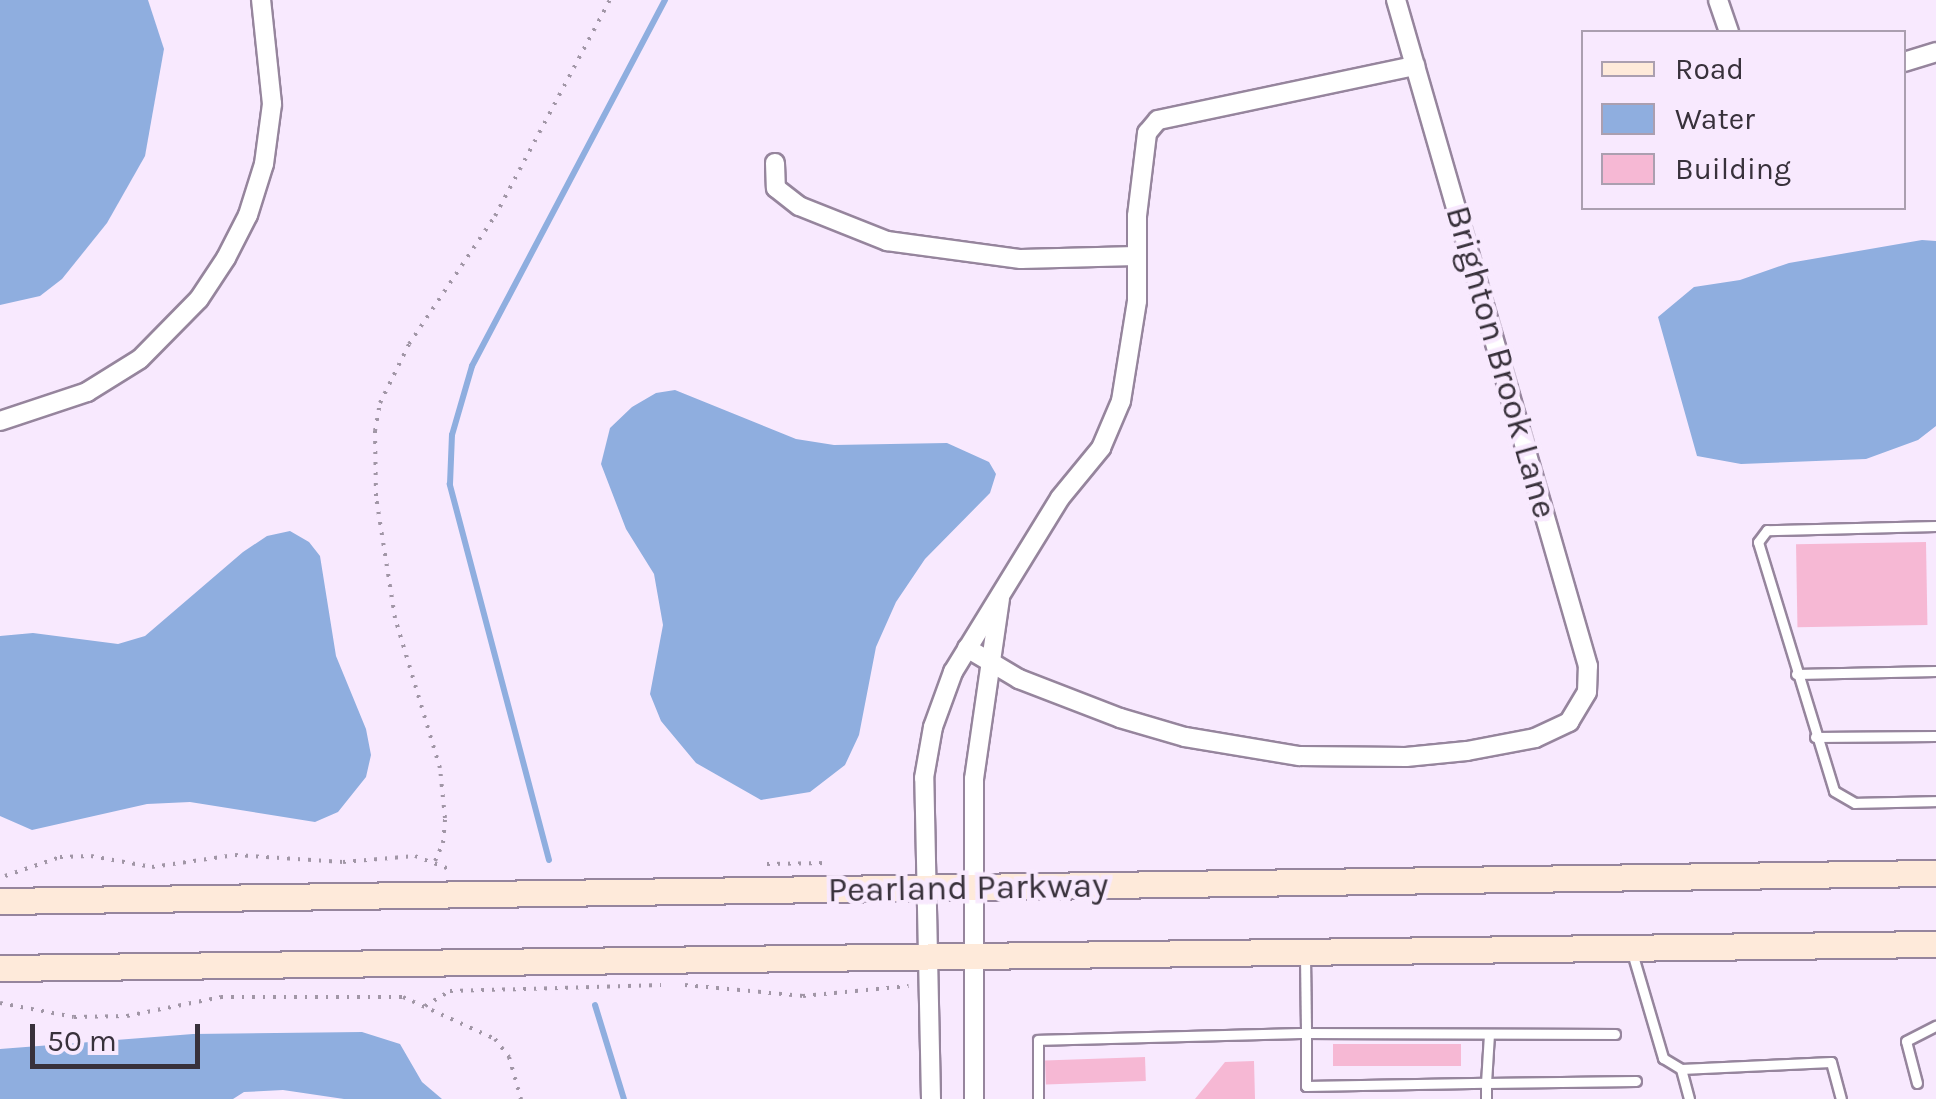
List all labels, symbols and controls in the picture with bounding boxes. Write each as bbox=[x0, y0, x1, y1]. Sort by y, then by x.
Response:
legend bbox=[1581, 30, 1906, 210]
text: Road bbox=[1675, 51, 1744, 87]
text: Water bbox=[1675, 101, 1755, 137]
text: Building bbox=[1675, 151, 1791, 187]
street label: Brighton Brook Lane bbox=[1436, 201, 1566, 523]
street label: Pearland Parkway bbox=[827, 865, 1109, 911]
scale bar bbox=[35, 1004, 205, 1066]
text: 50 m bbox=[47, 1023, 117, 1059]

